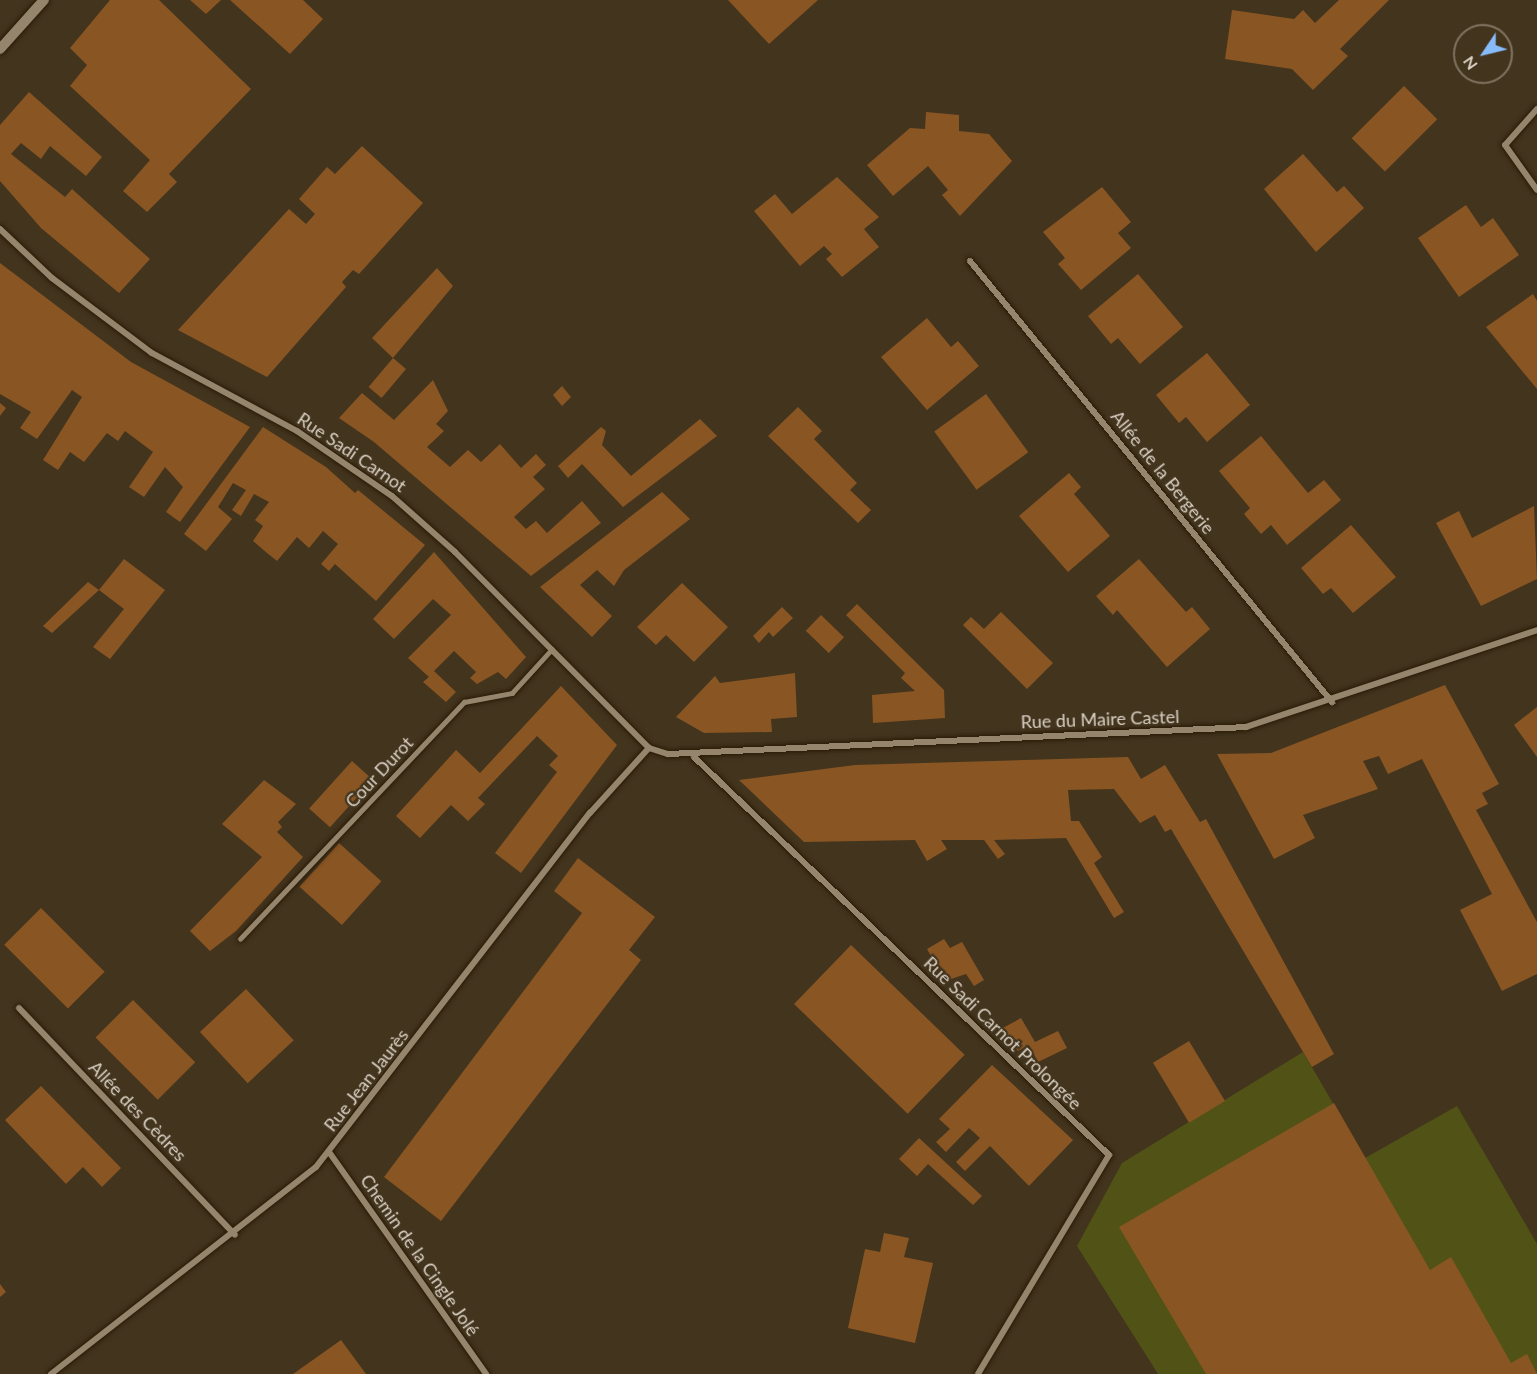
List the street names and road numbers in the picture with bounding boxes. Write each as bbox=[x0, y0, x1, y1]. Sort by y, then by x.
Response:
street label: Allée de la Bergerie bbox=[1107, 406, 1219, 538]
street label: Rue Sadi Carnot bbox=[293, 408, 411, 496]
street label: Rue du Maire Castel bbox=[1020, 705, 1180, 733]
street label: Cour Durot bbox=[341, 732, 417, 812]
street label: Rue Sadi Carnot Prolongée bbox=[920, 952, 1086, 1114]
street label: Rue Jean Jaurès bbox=[319, 1024, 413, 1136]
street label: Allée des Cèdres bbox=[85, 1056, 191, 1166]
street label: Chemin de la Cingle Jolé bbox=[356, 1170, 484, 1340]

